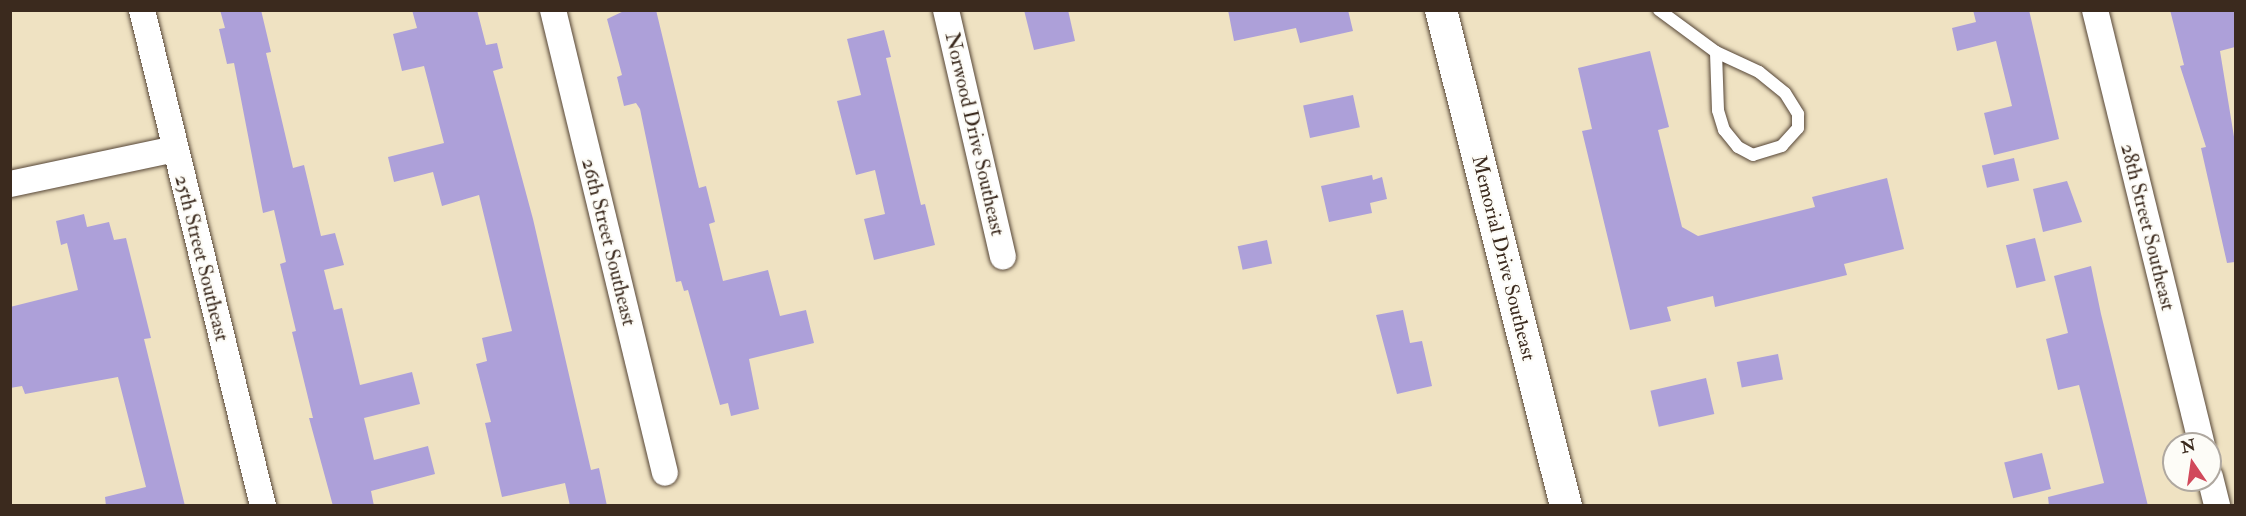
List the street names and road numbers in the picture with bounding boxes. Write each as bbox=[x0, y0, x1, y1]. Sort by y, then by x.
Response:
street label: Norwood Drive Southeast bbox=[940, 30, 1010, 238]
street label: 28th Street Southeast bbox=[2116, 141, 2180, 313]
street label: Memorial Drive Southeast bbox=[1467, 153, 1541, 363]
street label: 26th Street Southeast bbox=[577, 156, 641, 328]
street label: 25th Street Southeast bbox=[170, 172, 234, 344]

